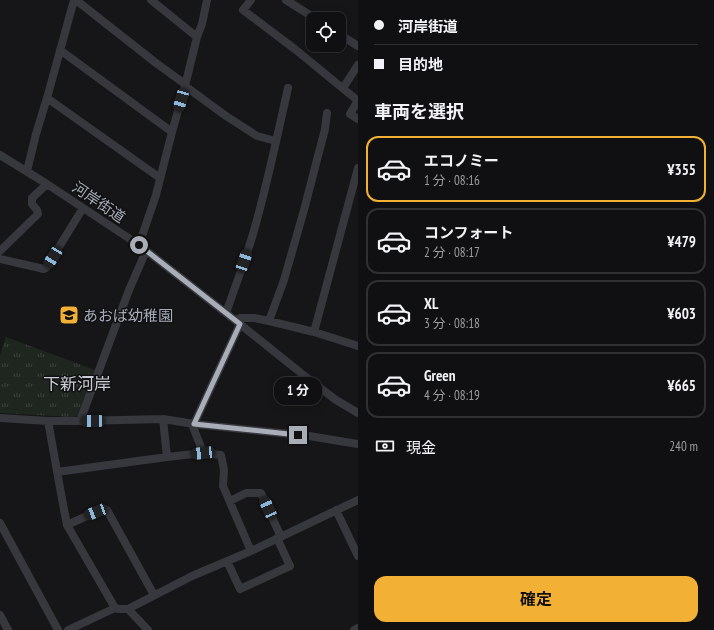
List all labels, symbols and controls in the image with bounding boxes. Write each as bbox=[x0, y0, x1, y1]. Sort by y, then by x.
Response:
map controls bbox=[306, 12, 346, 52]
button: locate bbox=[306, 12, 346, 52]
text: 河岸街道 bbox=[398, 17, 458, 36]
text: 目的地 bbox=[398, 55, 443, 74]
car bbox=[172, 87, 190, 113]
text: 車両を選択 bbox=[374, 100, 464, 123]
icon: car bbox=[376, 151, 412, 187]
text: エコノミー bbox=[424, 151, 499, 170]
text: ¥355 bbox=[667, 160, 696, 179]
text: 1 分 · 08:16 bbox=[424, 172, 480, 189]
street label: 河岸街道 bbox=[69, 177, 129, 227]
icon: car bbox=[376, 223, 412, 259]
text: コンフォート bbox=[424, 223, 514, 242]
text: ¥479 bbox=[667, 232, 696, 251]
route start bbox=[130, 236, 148, 254]
car bbox=[42, 244, 64, 270]
text: 2 分 · 08:17 bbox=[424, 244, 480, 261]
car bbox=[234, 248, 254, 274]
text: XL bbox=[424, 294, 438, 313]
icon: car bbox=[376, 295, 412, 331]
school or university icon: あおば幼稚園 bbox=[58, 304, 80, 326]
text: ¥603 bbox=[667, 304, 696, 323]
place label: あおば幼稚園 bbox=[83, 306, 173, 325]
text: 3 分 · 08:18 bbox=[424, 315, 480, 332]
text: Green bbox=[424, 366, 456, 385]
icon: car bbox=[376, 367, 412, 403]
district label: 下新河岸 bbox=[43, 373, 111, 395]
text: ¥665 bbox=[667, 376, 696, 395]
callout: 1 分 bbox=[274, 377, 322, 405]
text: 1 分 bbox=[287, 382, 309, 399]
text: 4 分 · 08:19 bbox=[424, 387, 480, 404]
car bbox=[81, 415, 105, 427]
route end bbox=[289, 426, 307, 444]
icon: cash bbox=[374, 435, 396, 457]
text: 現金 bbox=[406, 438, 436, 457]
text: 240 m bbox=[669, 438, 698, 455]
car bbox=[190, 446, 216, 460]
car bbox=[258, 495, 278, 521]
car bbox=[83, 502, 109, 522]
button: 確定 bbox=[374, 576, 698, 622]

